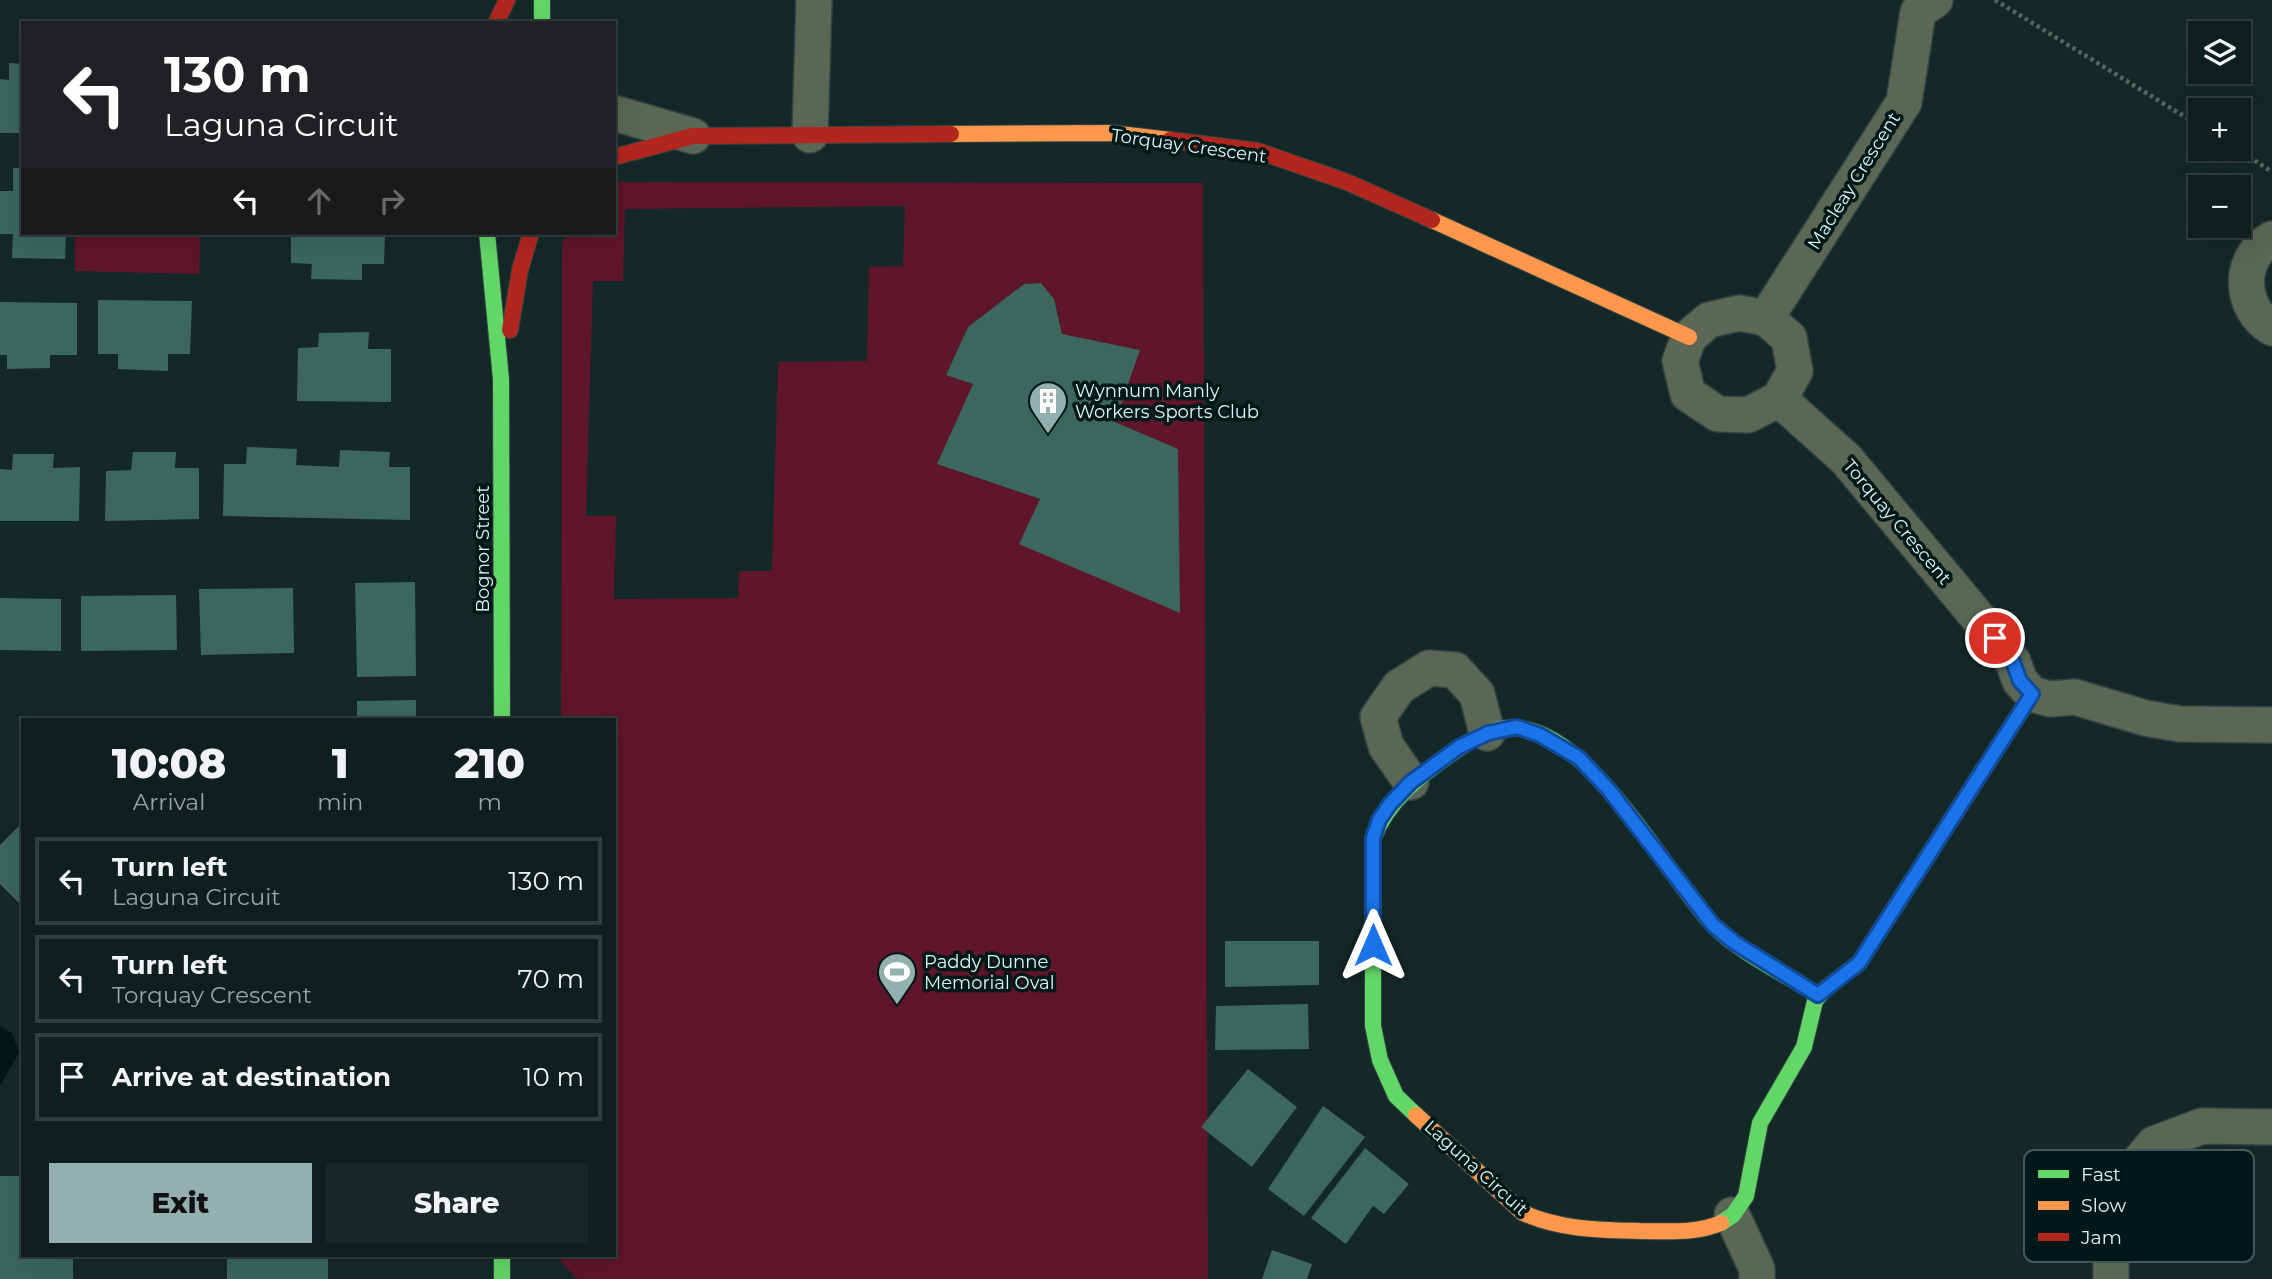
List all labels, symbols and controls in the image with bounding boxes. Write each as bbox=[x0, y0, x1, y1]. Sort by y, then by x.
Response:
map controls bbox=[2188, 21, 2251, 238]
button: layers bbox=[2188, 21, 2251, 84]
text: 130 m bbox=[164, 45, 311, 104]
icon: left bbox=[49, 49, 140, 140]
button: + bbox=[2188, 98, 2251, 161]
text: Laguna Circuit bbox=[164, 105, 399, 144]
street label: Macleay Crescent bbox=[1803, 108, 1905, 254]
street label: Torquay Crescent bbox=[1110, 124, 1268, 168]
button: − bbox=[2188, 175, 2251, 238]
icon: left bbox=[227, 182, 265, 220]
icon: ahead bbox=[300, 182, 338, 220]
icon: right bbox=[373, 182, 411, 220]
building icon: Wynnum Manly Workers Sports Club bbox=[1027, 380, 1069, 435]
place label: Wynnum Manly Workers Sports Club bbox=[1075, 380, 1259, 423]
street label: Torquay Crescent bbox=[1838, 455, 1956, 589]
street label: Bognor Street bbox=[472, 486, 494, 613]
pin bbox=[1965, 608, 2025, 668]
icon: arrive bbox=[1976, 619, 2014, 657]
text: 10:08 bbox=[112, 737, 226, 789]
text: 1 bbox=[332, 737, 349, 789]
text: 210 bbox=[454, 737, 525, 789]
text: Arrival bbox=[133, 788, 205, 816]
text: min bbox=[317, 788, 363, 816]
text: m bbox=[477, 788, 502, 816]
text: Turn left bbox=[112, 851, 228, 883]
icon: left bbox=[53, 862, 91, 900]
text: 130 m bbox=[508, 865, 584, 897]
text: Laguna Circuit bbox=[112, 883, 281, 911]
position arrow bbox=[1336, 908, 1410, 982]
text: Turn left bbox=[112, 949, 228, 981]
sports icon: Paddy Dunne Memorial Oval bbox=[876, 951, 918, 1006]
place label: Paddy Dunne Memorial Oval bbox=[924, 951, 1055, 994]
icon: left bbox=[53, 960, 91, 998]
text: 70 m bbox=[518, 963, 584, 995]
text: Torquay Crescent bbox=[112, 981, 312, 1009]
icon: arrive bbox=[53, 1058, 91, 1096]
text: Arrive at destination bbox=[112, 1061, 391, 1093]
text: 10 m bbox=[523, 1061, 584, 1093]
street label: Laguna Circuit bbox=[1420, 1116, 1532, 1220]
legend bbox=[2024, 1150, 2254, 1262]
button: Exit bbox=[49, 1163, 312, 1243]
button: Share bbox=[326, 1163, 588, 1243]
text: Fast bbox=[2081, 1163, 2121, 1186]
text: Slow bbox=[2081, 1194, 2126, 1217]
text: Jam bbox=[2080, 1226, 2122, 1249]

